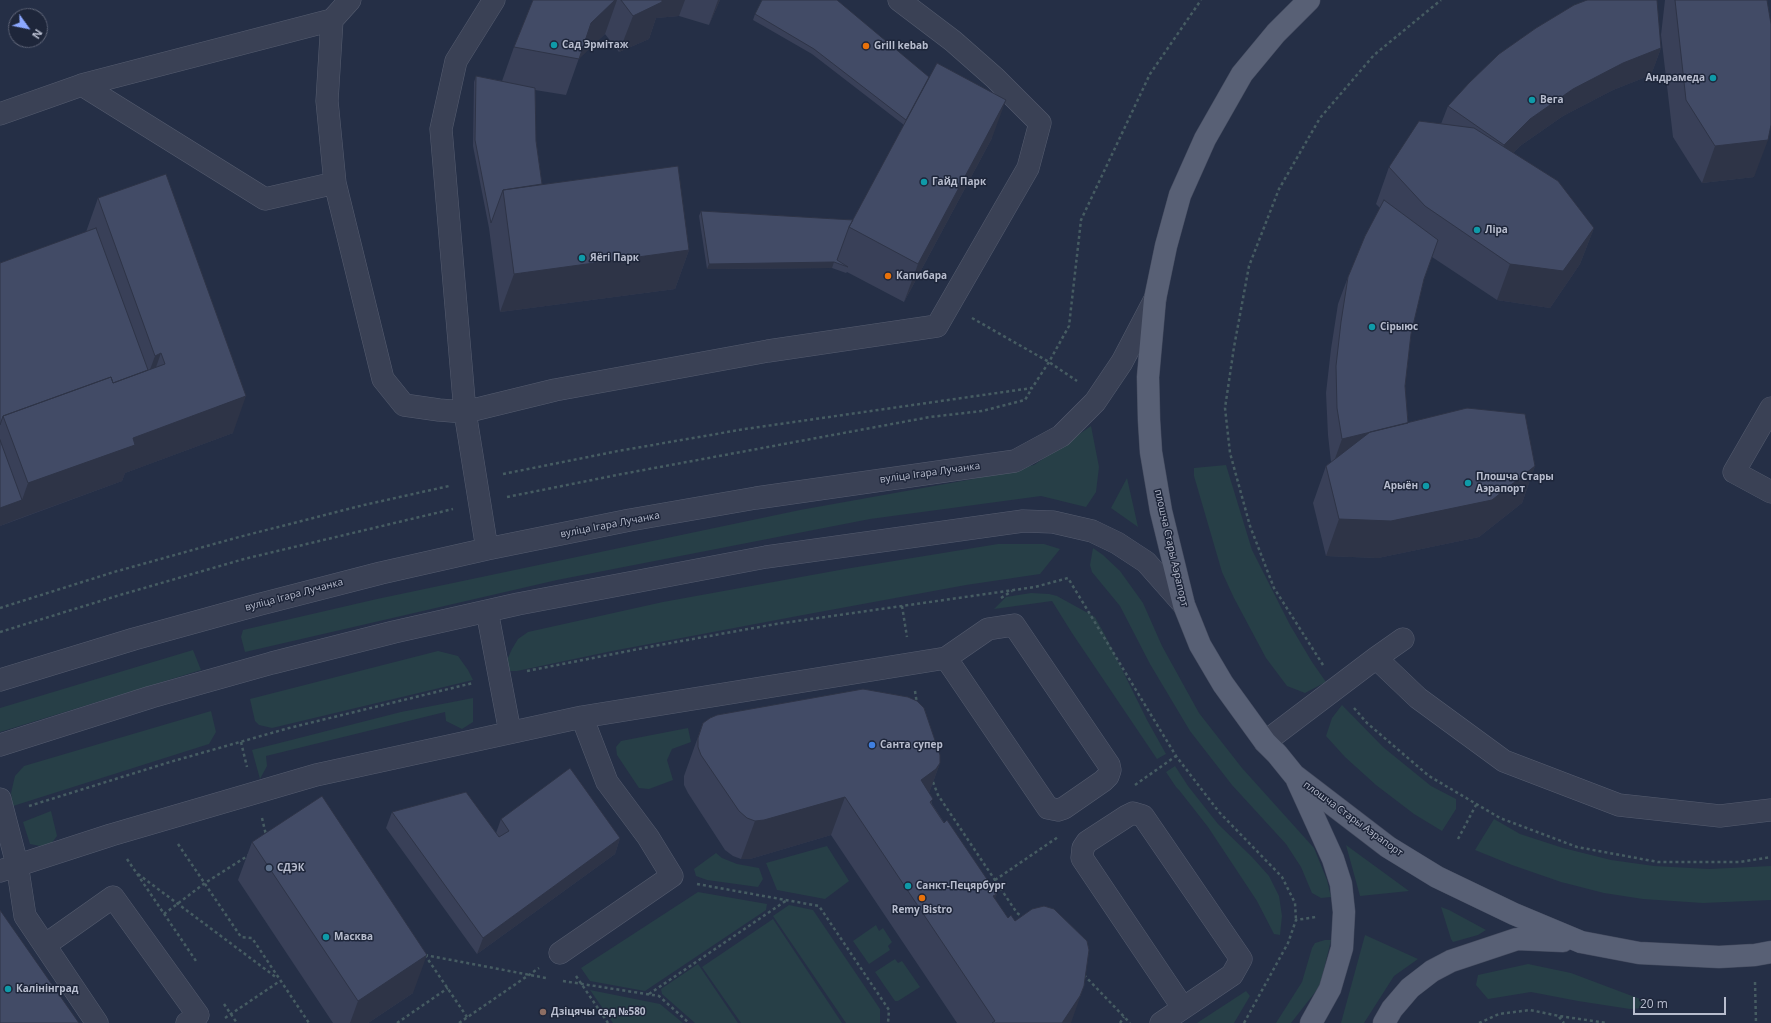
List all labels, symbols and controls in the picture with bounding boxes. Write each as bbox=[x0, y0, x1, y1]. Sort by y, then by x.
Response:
north arrow bbox=[8, 8, 48, 48]
text: N bbox=[29, 26, 46, 42]
place label: Сад Эрмітаж bbox=[562, 39, 628, 51]
marker: Сад Эрмітаж bbox=[549, 40, 559, 50]
place label: Grill kebab bbox=[874, 40, 928, 52]
marker: Grill kebab bbox=[861, 41, 871, 51]
place label: Андрамеда bbox=[1645, 72, 1705, 84]
marker: Андрамеда bbox=[1708, 73, 1718, 83]
place label: Вега bbox=[1540, 94, 1563, 106]
marker: Вега bbox=[1527, 95, 1537, 105]
place label: Гайд Парк bbox=[932, 176, 986, 188]
marker: Гайд Парк bbox=[919, 177, 929, 187]
place label: Ліра bbox=[1485, 224, 1508, 236]
marker: Ліра bbox=[1472, 225, 1482, 235]
place label: Яёгі Парк bbox=[590, 252, 639, 264]
marker: Яёгі Парк bbox=[577, 253, 587, 263]
place label: Капибара bbox=[896, 270, 947, 282]
marker: Капибара bbox=[883, 271, 893, 281]
place label: Сірыюс bbox=[1380, 321, 1418, 333]
marker: Сірыюс bbox=[1367, 322, 1377, 332]
street label: вуліца Ігара Лучанка bbox=[879, 460, 981, 486]
place label: Плошча Стары Аэрапорт bbox=[1476, 471, 1554, 494]
marker: Плошча Стары Аэрапорт bbox=[1463, 478, 1473, 488]
place label: Арыён bbox=[1384, 480, 1418, 492]
marker: Арыён bbox=[1421, 481, 1431, 491]
street label: плошча Стары Аэрапорт bbox=[1152, 488, 1190, 608]
street label: вуліца Ігара Лучанка bbox=[559, 509, 661, 541]
street label: вуліца Ігара Лучанка bbox=[244, 576, 344, 614]
place label: Санта супер bbox=[880, 739, 943, 751]
marker: Санта супер bbox=[867, 740, 877, 750]
street label: плошча Стары Аэрапорт bbox=[1301, 779, 1405, 859]
place label: СДЭК bbox=[277, 862, 304, 874]
marker: СДЭК bbox=[264, 863, 274, 873]
place label: Санкт-Пецярбург bbox=[916, 880, 1005, 892]
marker: Санкт-Пецярбург bbox=[903, 881, 913, 891]
marker: Remy Bistro bbox=[917, 893, 927, 903]
place label: Remy Bistro bbox=[892, 904, 952, 916]
place label: Масква bbox=[334, 931, 373, 943]
marker: Масква bbox=[321, 932, 331, 942]
place label: Калінінград bbox=[16, 983, 78, 995]
marker: Калінінград bbox=[3, 984, 13, 994]
scale bar bbox=[1635, 989, 1728, 1015]
text: 20 m bbox=[1640, 995, 1668, 1012]
place label: Дзіцячы сад №580 bbox=[551, 1006, 646, 1018]
marker: Дзіцячы сад №580 bbox=[538, 1007, 548, 1017]

